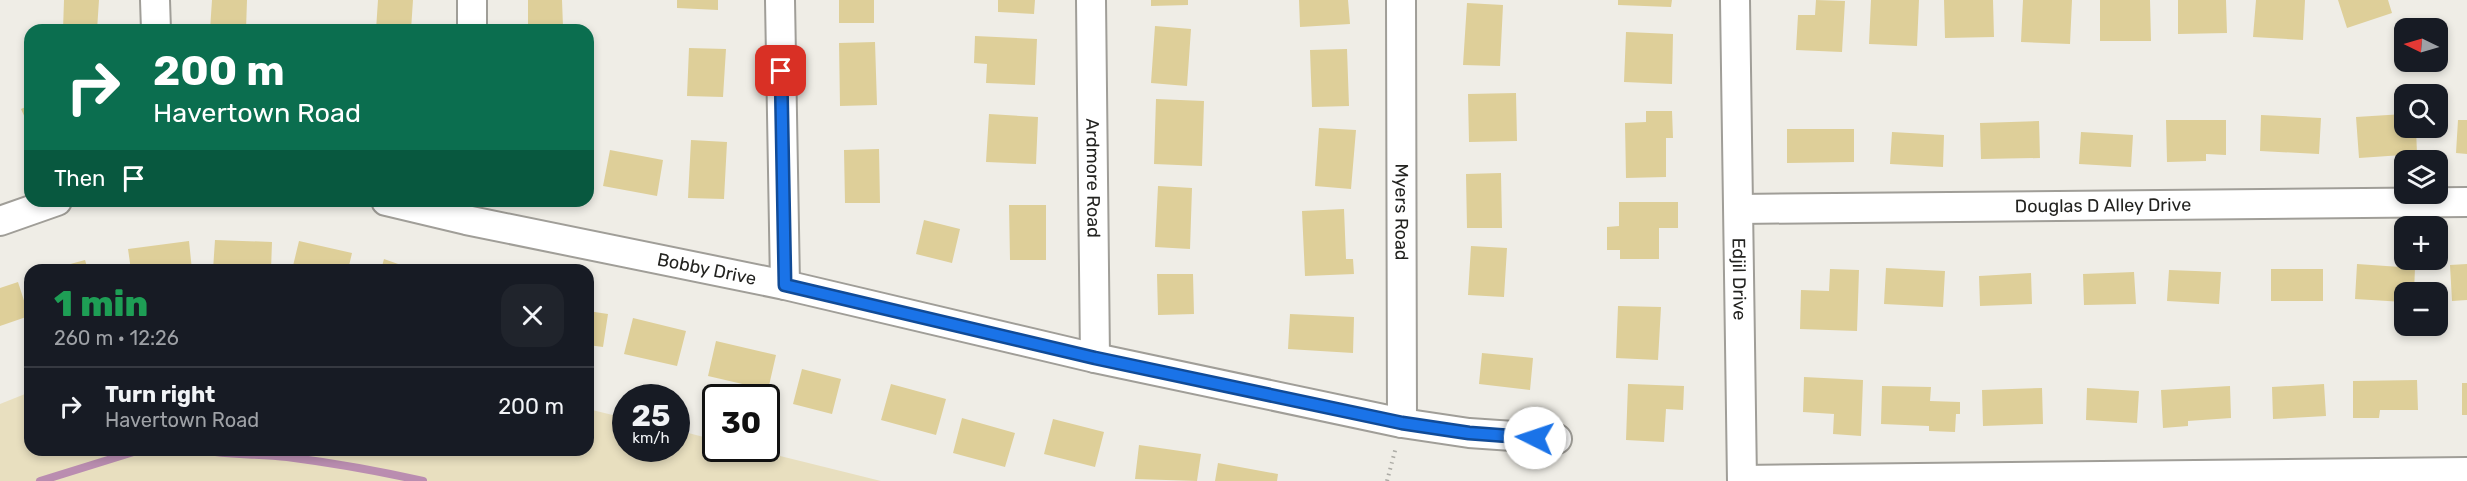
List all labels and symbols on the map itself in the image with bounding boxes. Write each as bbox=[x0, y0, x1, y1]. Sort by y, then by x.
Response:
north arrow bbox=[2394, 18, 2448, 72]
pin bbox=[755, 45, 806, 96]
street label: Ardmore Road bbox=[1081, 118, 1105, 238]
street label: Myers Road bbox=[1390, 163, 1413, 261]
street label: Douglas D Alley Drive bbox=[2015, 194, 2191, 217]
street label: Edjil Drive bbox=[1727, 238, 1751, 320]
street label: Bobby Drive bbox=[655, 248, 758, 290]
speed limit sign: 30 bbox=[702, 384, 780, 462]
position arrow bbox=[1503, 406, 1567, 470]

